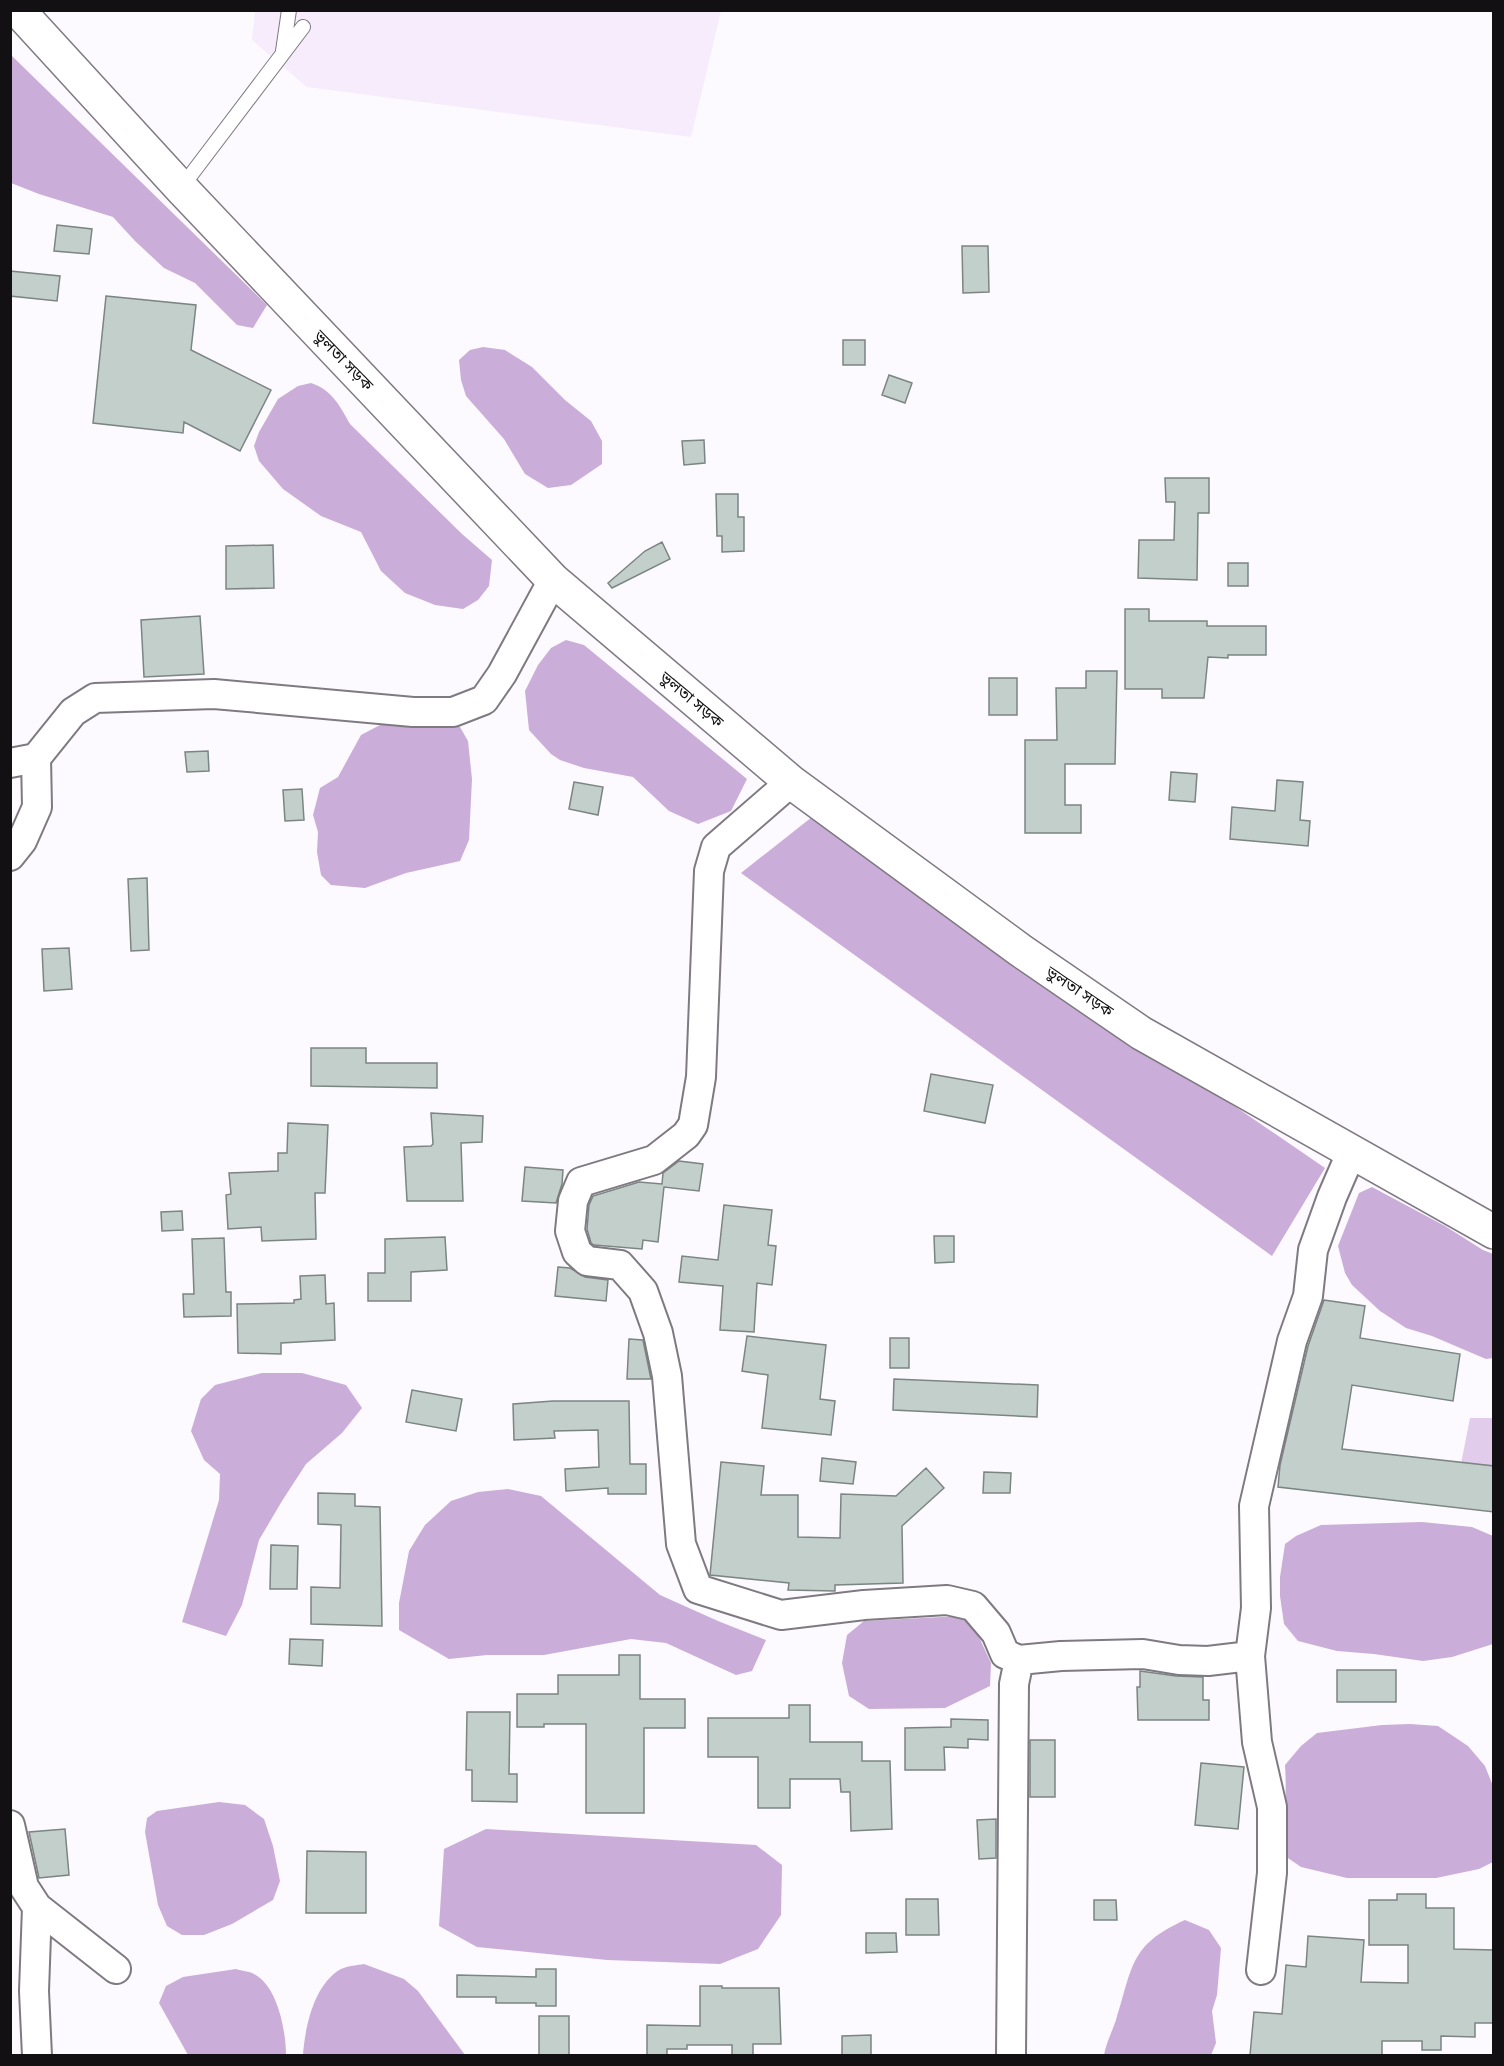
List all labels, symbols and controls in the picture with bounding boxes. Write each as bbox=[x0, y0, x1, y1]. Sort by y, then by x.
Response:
street label: ভুলতা সড়ক bbox=[309, 324, 379, 396]
street label: ভুলতা সড়ক bbox=[655, 665, 729, 733]
street label: ভুলতা সড়ক bbox=[1041, 960, 1119, 1022]

